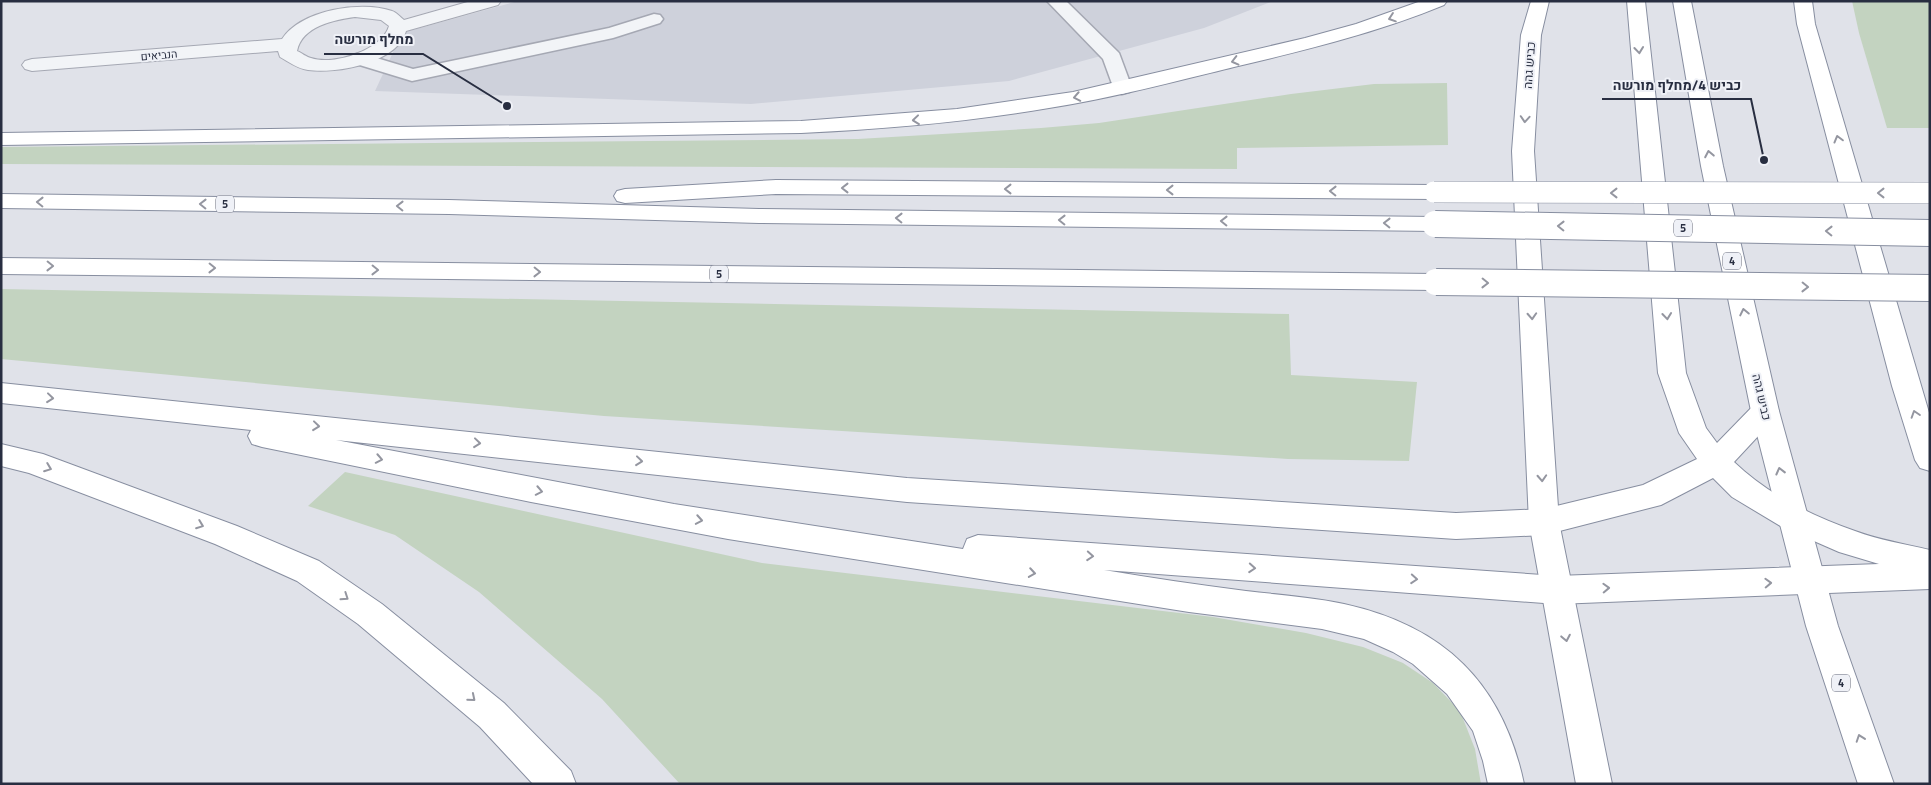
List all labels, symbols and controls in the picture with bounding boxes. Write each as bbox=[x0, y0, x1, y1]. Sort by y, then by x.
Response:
one-way arrow bbox=[1388, 13, 1397, 23]
callout: מחלף מורשה bbox=[324, 25, 423, 54]
text: מחלף מורשה bbox=[335, 28, 413, 49]
street label: כביש גהה bbox=[1518, 41, 1540, 89]
street label: הנביאים bbox=[140, 45, 178, 65]
one-way arrow bbox=[1634, 46, 1645, 54]
one-way arrow bbox=[1231, 55, 1240, 66]
callout: כביש 4/מחלף מורשה bbox=[1602, 70, 1751, 99]
text: כביש 4/מחלף מורשה bbox=[1613, 74, 1741, 95]
one-way arrow bbox=[1072, 91, 1081, 101]
one-way arrow bbox=[912, 114, 920, 125]
one-way arrow bbox=[1520, 115, 1531, 123]
one-way arrow bbox=[1834, 136, 1844, 144]
one-way arrow bbox=[1705, 149, 1715, 158]
one-way arrow bbox=[841, 183, 849, 193]
one-way arrow bbox=[1004, 184, 1012, 194]
one-way arrow bbox=[1166, 185, 1174, 195]
one-way arrow bbox=[1329, 185, 1337, 196]
one-way arrow bbox=[1609, 187, 1617, 198]
one-way arrow bbox=[1877, 188, 1884, 198]
road number: 5 bbox=[216, 195, 234, 212]
one-way arrow bbox=[36, 197, 44, 207]
one-way arrow bbox=[198, 199, 206, 209]
one-way arrow bbox=[396, 201, 404, 211]
one-way arrow bbox=[895, 213, 902, 223]
one-way arrow bbox=[1057, 214, 1065, 225]
one-way arrow bbox=[1220, 216, 1228, 226]
one-way arrow bbox=[1382, 218, 1390, 228]
road number: 5 bbox=[1674, 220, 1692, 237]
one-way arrow bbox=[1557, 221, 1564, 231]
one-way arrow bbox=[1824, 226, 1832, 236]
road number: 4 bbox=[1723, 252, 1741, 270]
one-way arrow bbox=[46, 261, 54, 271]
one-way arrow bbox=[209, 263, 217, 273]
one-way arrow bbox=[372, 265, 379, 275]
road number: 5 bbox=[710, 266, 728, 282]
one-way arrow bbox=[534, 267, 542, 277]
one-way arrow bbox=[1482, 278, 1489, 288]
one-way arrow bbox=[1801, 281, 1809, 292]
one-way arrow bbox=[1739, 308, 1749, 317]
one-way arrow bbox=[1527, 312, 1538, 320]
one-way arrow bbox=[1661, 312, 1672, 320]
street label: כביש גהה bbox=[1747, 372, 1777, 422]
one-way arrow bbox=[46, 392, 54, 403]
one-way arrow bbox=[1911, 410, 1921, 419]
one-way arrow bbox=[312, 420, 320, 431]
one-way arrow bbox=[474, 437, 482, 448]
one-way arrow bbox=[375, 454, 384, 464]
one-way arrow bbox=[635, 455, 643, 466]
one-way arrow bbox=[43, 462, 52, 472]
one-way arrow bbox=[1776, 467, 1786, 475]
one-way arrow bbox=[1536, 474, 1547, 482]
one-way arrow bbox=[534, 485, 543, 496]
one-way arrow bbox=[694, 515, 703, 525]
one-way arrow bbox=[195, 519, 204, 529]
one-way arrow bbox=[1086, 551, 1094, 562]
one-way arrow bbox=[1248, 562, 1256, 573]
one-way arrow bbox=[1028, 567, 1036, 578]
one-way arrow bbox=[1410, 574, 1418, 585]
one-way arrow bbox=[1764, 578, 1772, 588]
one-way arrow bbox=[1602, 583, 1610, 593]
one-way arrow bbox=[340, 591, 349, 600]
one-way arrow bbox=[1560, 633, 1570, 642]
road number: 4 bbox=[1832, 674, 1850, 691]
one-way arrow bbox=[466, 693, 475, 701]
one-way arrow bbox=[1856, 734, 1866, 742]

